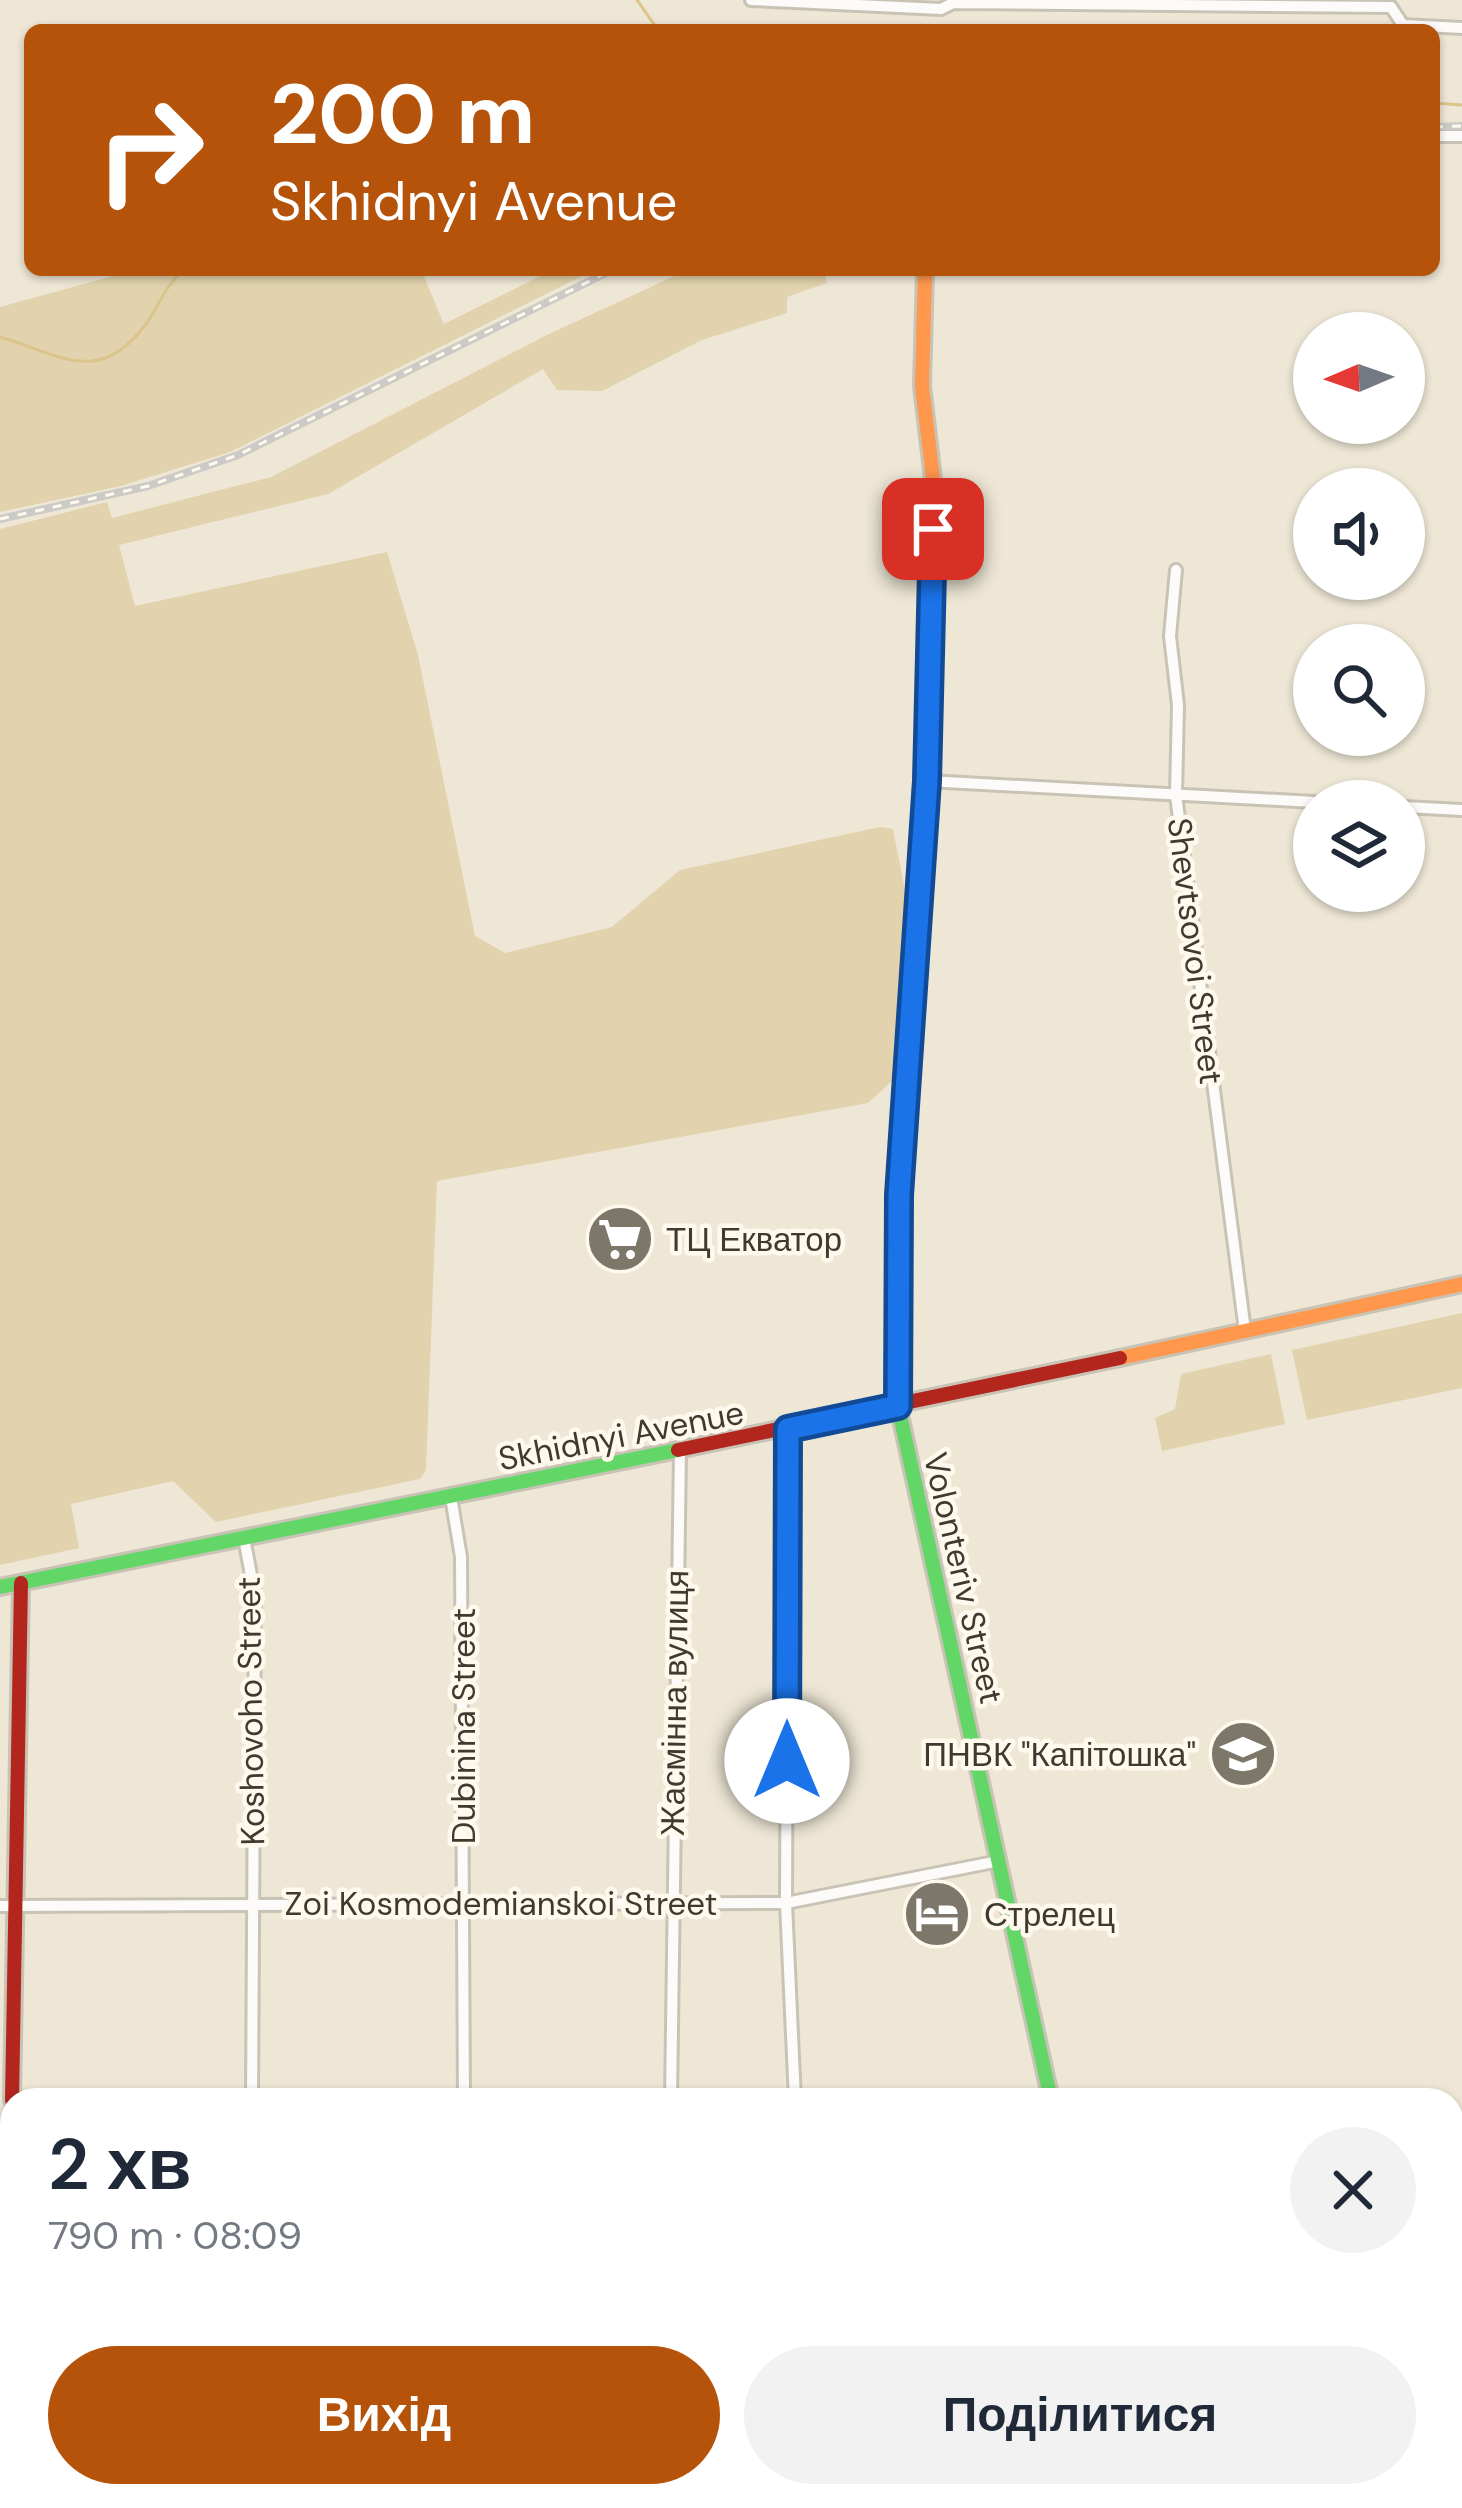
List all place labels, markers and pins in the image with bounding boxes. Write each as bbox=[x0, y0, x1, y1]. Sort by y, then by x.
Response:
pin bbox=[882, 478, 984, 580]
supermarket icon: ТЦ Екватор bbox=[585, 1204, 655, 1274]
place label: ТЦ Екватор bbox=[666, 1218, 842, 1261]
school or university icon: ПНВК "Капітошка" bbox=[1208, 1719, 1278, 1789]
place label: ПНВК "Капітошка" bbox=[923, 1733, 1196, 1776]
hotel icon: Стрелец bbox=[902, 1879, 972, 1949]
place label: Стрелец bbox=[984, 1893, 1115, 1936]

